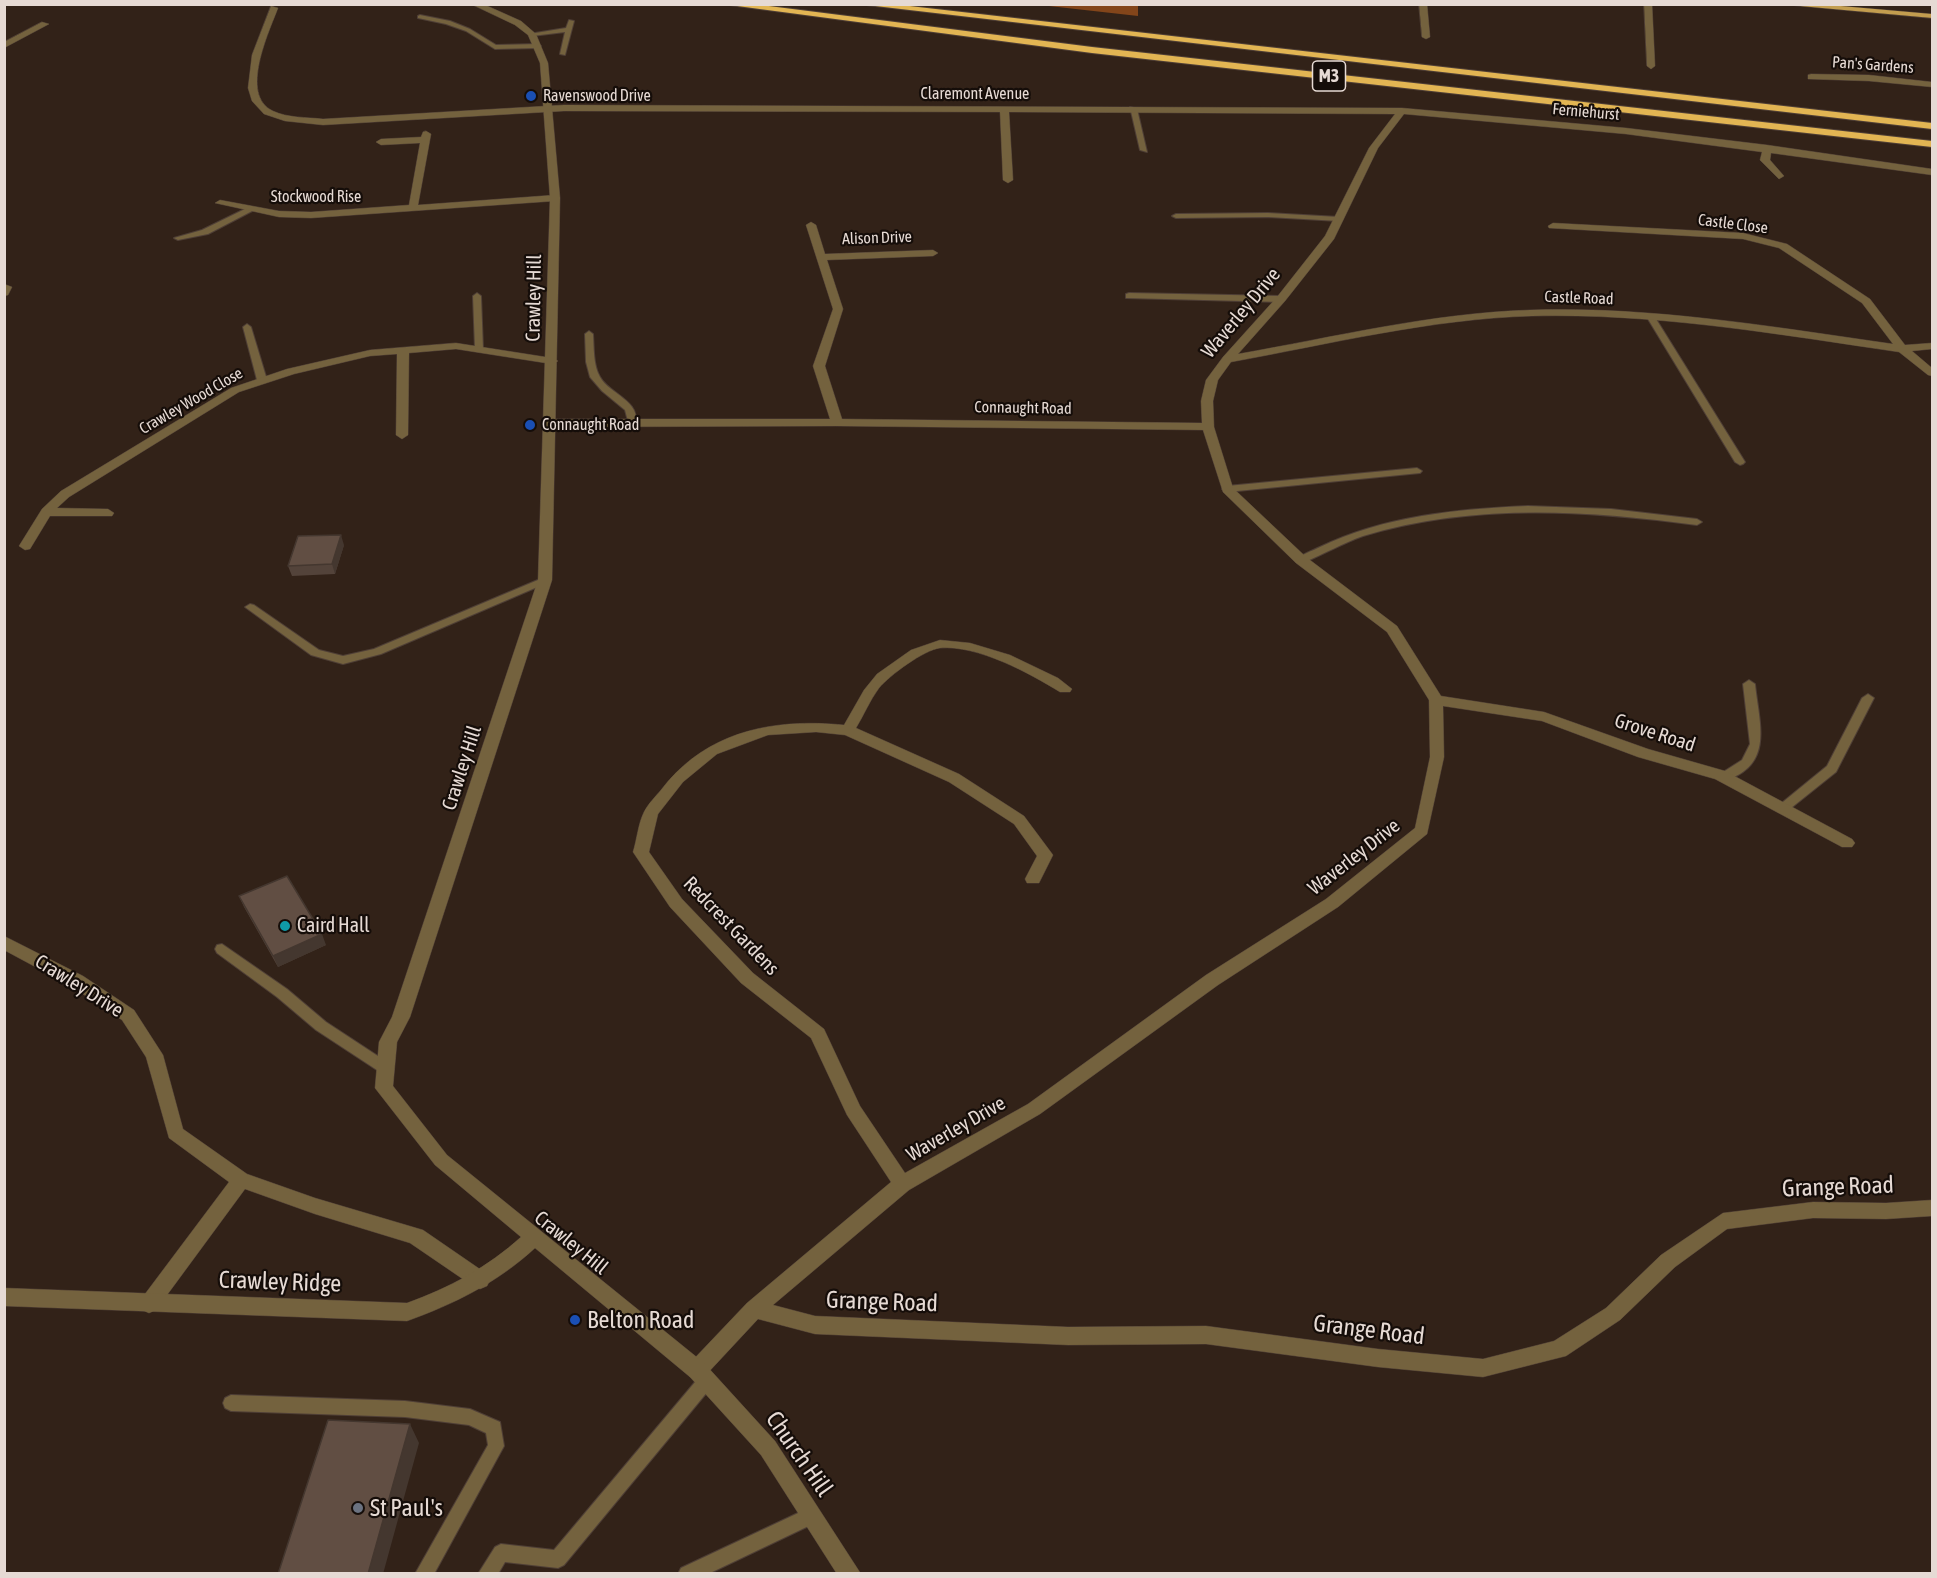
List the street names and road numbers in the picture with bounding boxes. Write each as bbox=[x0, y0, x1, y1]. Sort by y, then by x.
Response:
street label: Pan's Gardens bbox=[1832, 53, 1914, 77]
road number: M3 bbox=[1312, 61, 1346, 91]
street label: Claremont Avenue bbox=[921, 84, 1029, 104]
street label: Ferniehurst bbox=[1552, 100, 1620, 124]
street label: Stockwood Rise bbox=[271, 187, 361, 207]
street label: Castle Close bbox=[1697, 210, 1769, 238]
street label: Alison Drive bbox=[842, 227, 912, 249]
street label: Crawley Hill bbox=[521, 254, 547, 342]
street label: Waverley Drive bbox=[1196, 263, 1286, 363]
street label: Castle Road bbox=[1544, 287, 1614, 309]
street label: Crawley Wood Close bbox=[136, 364, 246, 438]
street label: Connaught Road bbox=[974, 398, 1072, 418]
street label: Grove Road bbox=[1611, 709, 1699, 757]
street label: Crawley Hill bbox=[437, 723, 487, 813]
street label: Waverley Drive bbox=[1303, 814, 1405, 900]
street label: Redcrest Gardens bbox=[678, 872, 784, 980]
street label: Crawley Drive bbox=[30, 949, 128, 1023]
street label: Waverley Drive bbox=[902, 1091, 1010, 1167]
street label: Grange Road bbox=[1782, 1171, 1894, 1203]
street label: Crawley Hill bbox=[529, 1206, 613, 1280]
street label: Crawley Ridge bbox=[218, 1265, 342, 1299]
street label: Grange Road bbox=[826, 1286, 938, 1318]
street label: Grange Road bbox=[1312, 1309, 1426, 1351]
street label: Church Hill bbox=[759, 1406, 839, 1502]

